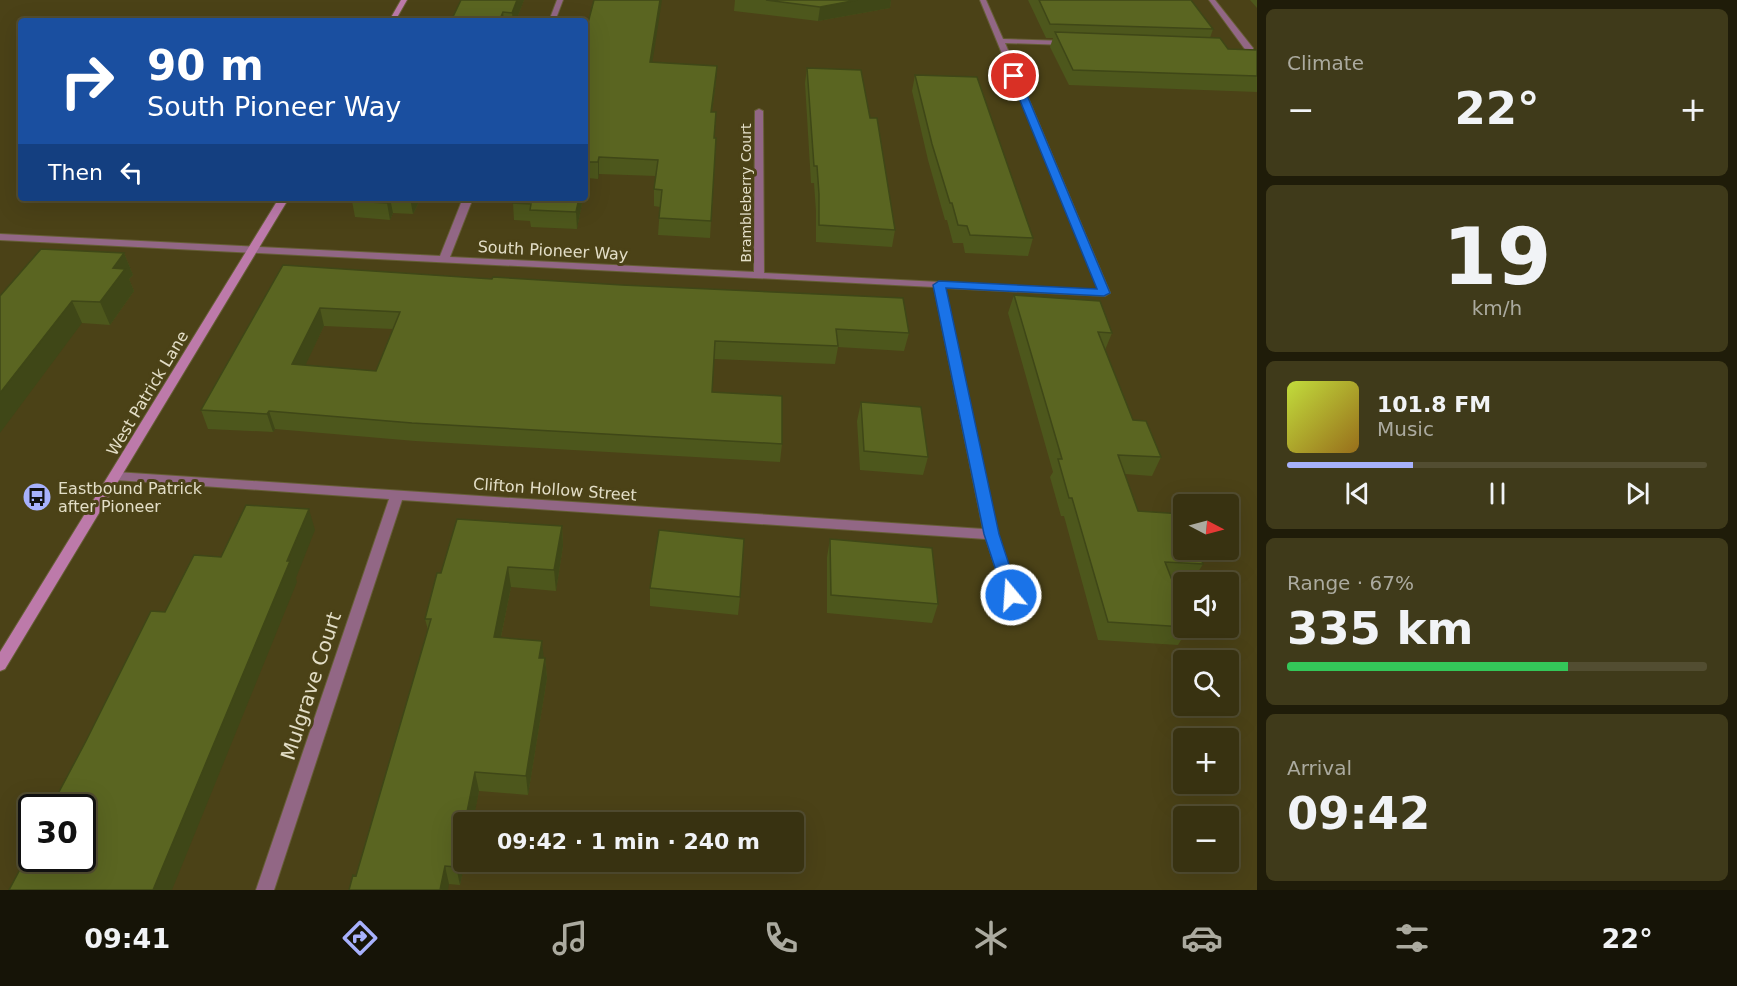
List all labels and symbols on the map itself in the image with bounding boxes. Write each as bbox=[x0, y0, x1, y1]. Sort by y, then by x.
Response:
pin bbox=[988, 50, 1039, 101]
street label: Brambleberry Court bbox=[738, 123, 754, 262]
street label: South Pioneer Way bbox=[477, 237, 629, 264]
street label: West Patrick Lane bbox=[103, 327, 192, 459]
street label: Clifton Hollow Street bbox=[473, 474, 637, 505]
place label: Eastbound Patrick after Pioneer bbox=[58, 479, 203, 516]
bus stop icon: Eastbound Patrick after Pioneer bbox=[21, 481, 53, 513]
north arrow bbox=[1173, 494, 1239, 560]
position arrow bbox=[979, 563, 1043, 627]
street label: Mulgrave Court bbox=[276, 609, 346, 763]
speed limit sign: 30 bbox=[18, 794, 96, 872]

